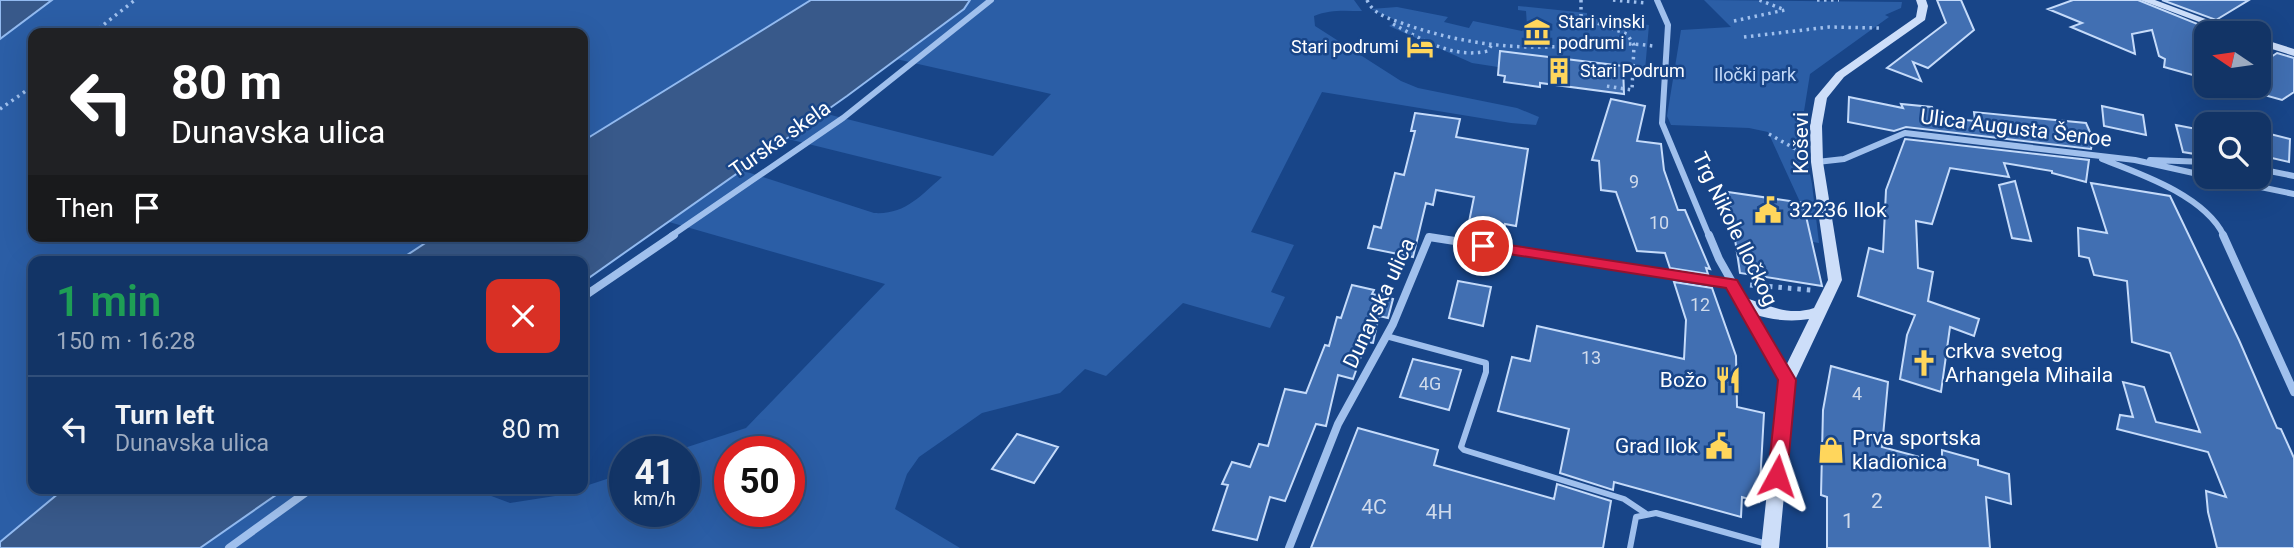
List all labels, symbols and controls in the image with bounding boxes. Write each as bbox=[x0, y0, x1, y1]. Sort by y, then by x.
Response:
place label: Stari vinski podrumi bbox=[1558, 11, 1645, 53]
museum icon: Stari vinski podrumi bbox=[1522, 17, 1552, 47]
north arrow bbox=[2194, 21, 2272, 98]
map controls bbox=[2194, 21, 2271, 189]
hotel icon: Stari podrumi bbox=[1405, 32, 1435, 62]
place label: Stari podrumi bbox=[1291, 36, 1399, 57]
text: 80 m bbox=[171, 54, 282, 111]
icon: left bbox=[56, 56, 147, 147]
building icon: Stari Podrum bbox=[1544, 56, 1574, 86]
place label: Stari Podrum bbox=[1580, 60, 1685, 81]
park label: Iločki park bbox=[1714, 64, 1797, 85]
street label: Turska skela bbox=[725, 96, 835, 182]
street label: Ulica Augusta Šenoe bbox=[1919, 104, 2113, 152]
street label: Koševi bbox=[1789, 112, 1813, 174]
button: search bbox=[2194, 112, 2271, 189]
text: Dunavska ulica bbox=[171, 113, 385, 151]
street label: Trg Nikole Iločkog bbox=[1687, 148, 1783, 310]
house number: 9 bbox=[1629, 171, 1639, 192]
icon: arrive bbox=[128, 189, 166, 227]
text: Then bbox=[56, 193, 114, 223]
public building icon: 32236 Ilok bbox=[1753, 195, 1783, 225]
place label: 32236 Ilok bbox=[1789, 198, 1887, 222]
house number: 10 bbox=[1649, 212, 1669, 233]
pin bbox=[1453, 216, 1513, 276]
icon: arrive bbox=[1464, 227, 1502, 265]
street label: Dunavska ulica bbox=[1338, 234, 1420, 372]
text: 1 min bbox=[56, 277, 161, 326]
button: close bbox=[486, 279, 560, 353]
house number: 12 bbox=[1690, 294, 1710, 315]
text: 150 m · 16:28 bbox=[56, 328, 195, 355]
place label: crkva svetog Arhangela Mihaila bbox=[1945, 339, 2113, 387]
house number: 13 bbox=[1581, 347, 1601, 368]
church icon: crkva svetog Arhangela Mihaila bbox=[1909, 348, 1939, 378]
restaurant icon: Božo bbox=[1713, 365, 1743, 395]
place label: Božo bbox=[1660, 368, 1707, 392]
house number: 4G bbox=[1419, 373, 1441, 394]
house number: 4 bbox=[1852, 383, 1862, 404]
text: Turn left bbox=[115, 400, 214, 430]
icon: left bbox=[56, 410, 94, 448]
text: 80 m bbox=[502, 414, 560, 444]
place label: Prva sportska kladionica bbox=[1852, 426, 1981, 474]
text: Dunavska ulica bbox=[115, 430, 269, 457]
public building icon: Grad Ilok bbox=[1704, 431, 1734, 461]
place label: Grad Ilok bbox=[1615, 434, 1698, 458]
shop icon: Prva sportska kladionica bbox=[1816, 435, 1846, 465]
speed limit sign: 50 bbox=[714, 436, 805, 527]
position arrow bbox=[1740, 439, 1814, 513]
text: 41 bbox=[634, 452, 675, 493]
text: km/h bbox=[633, 488, 676, 509]
house number: 2 bbox=[1871, 489, 1883, 513]
house number: 4C bbox=[1361, 495, 1387, 519]
house number: 4H bbox=[1426, 500, 1452, 524]
house number: 1 bbox=[1842, 509, 1854, 533]

